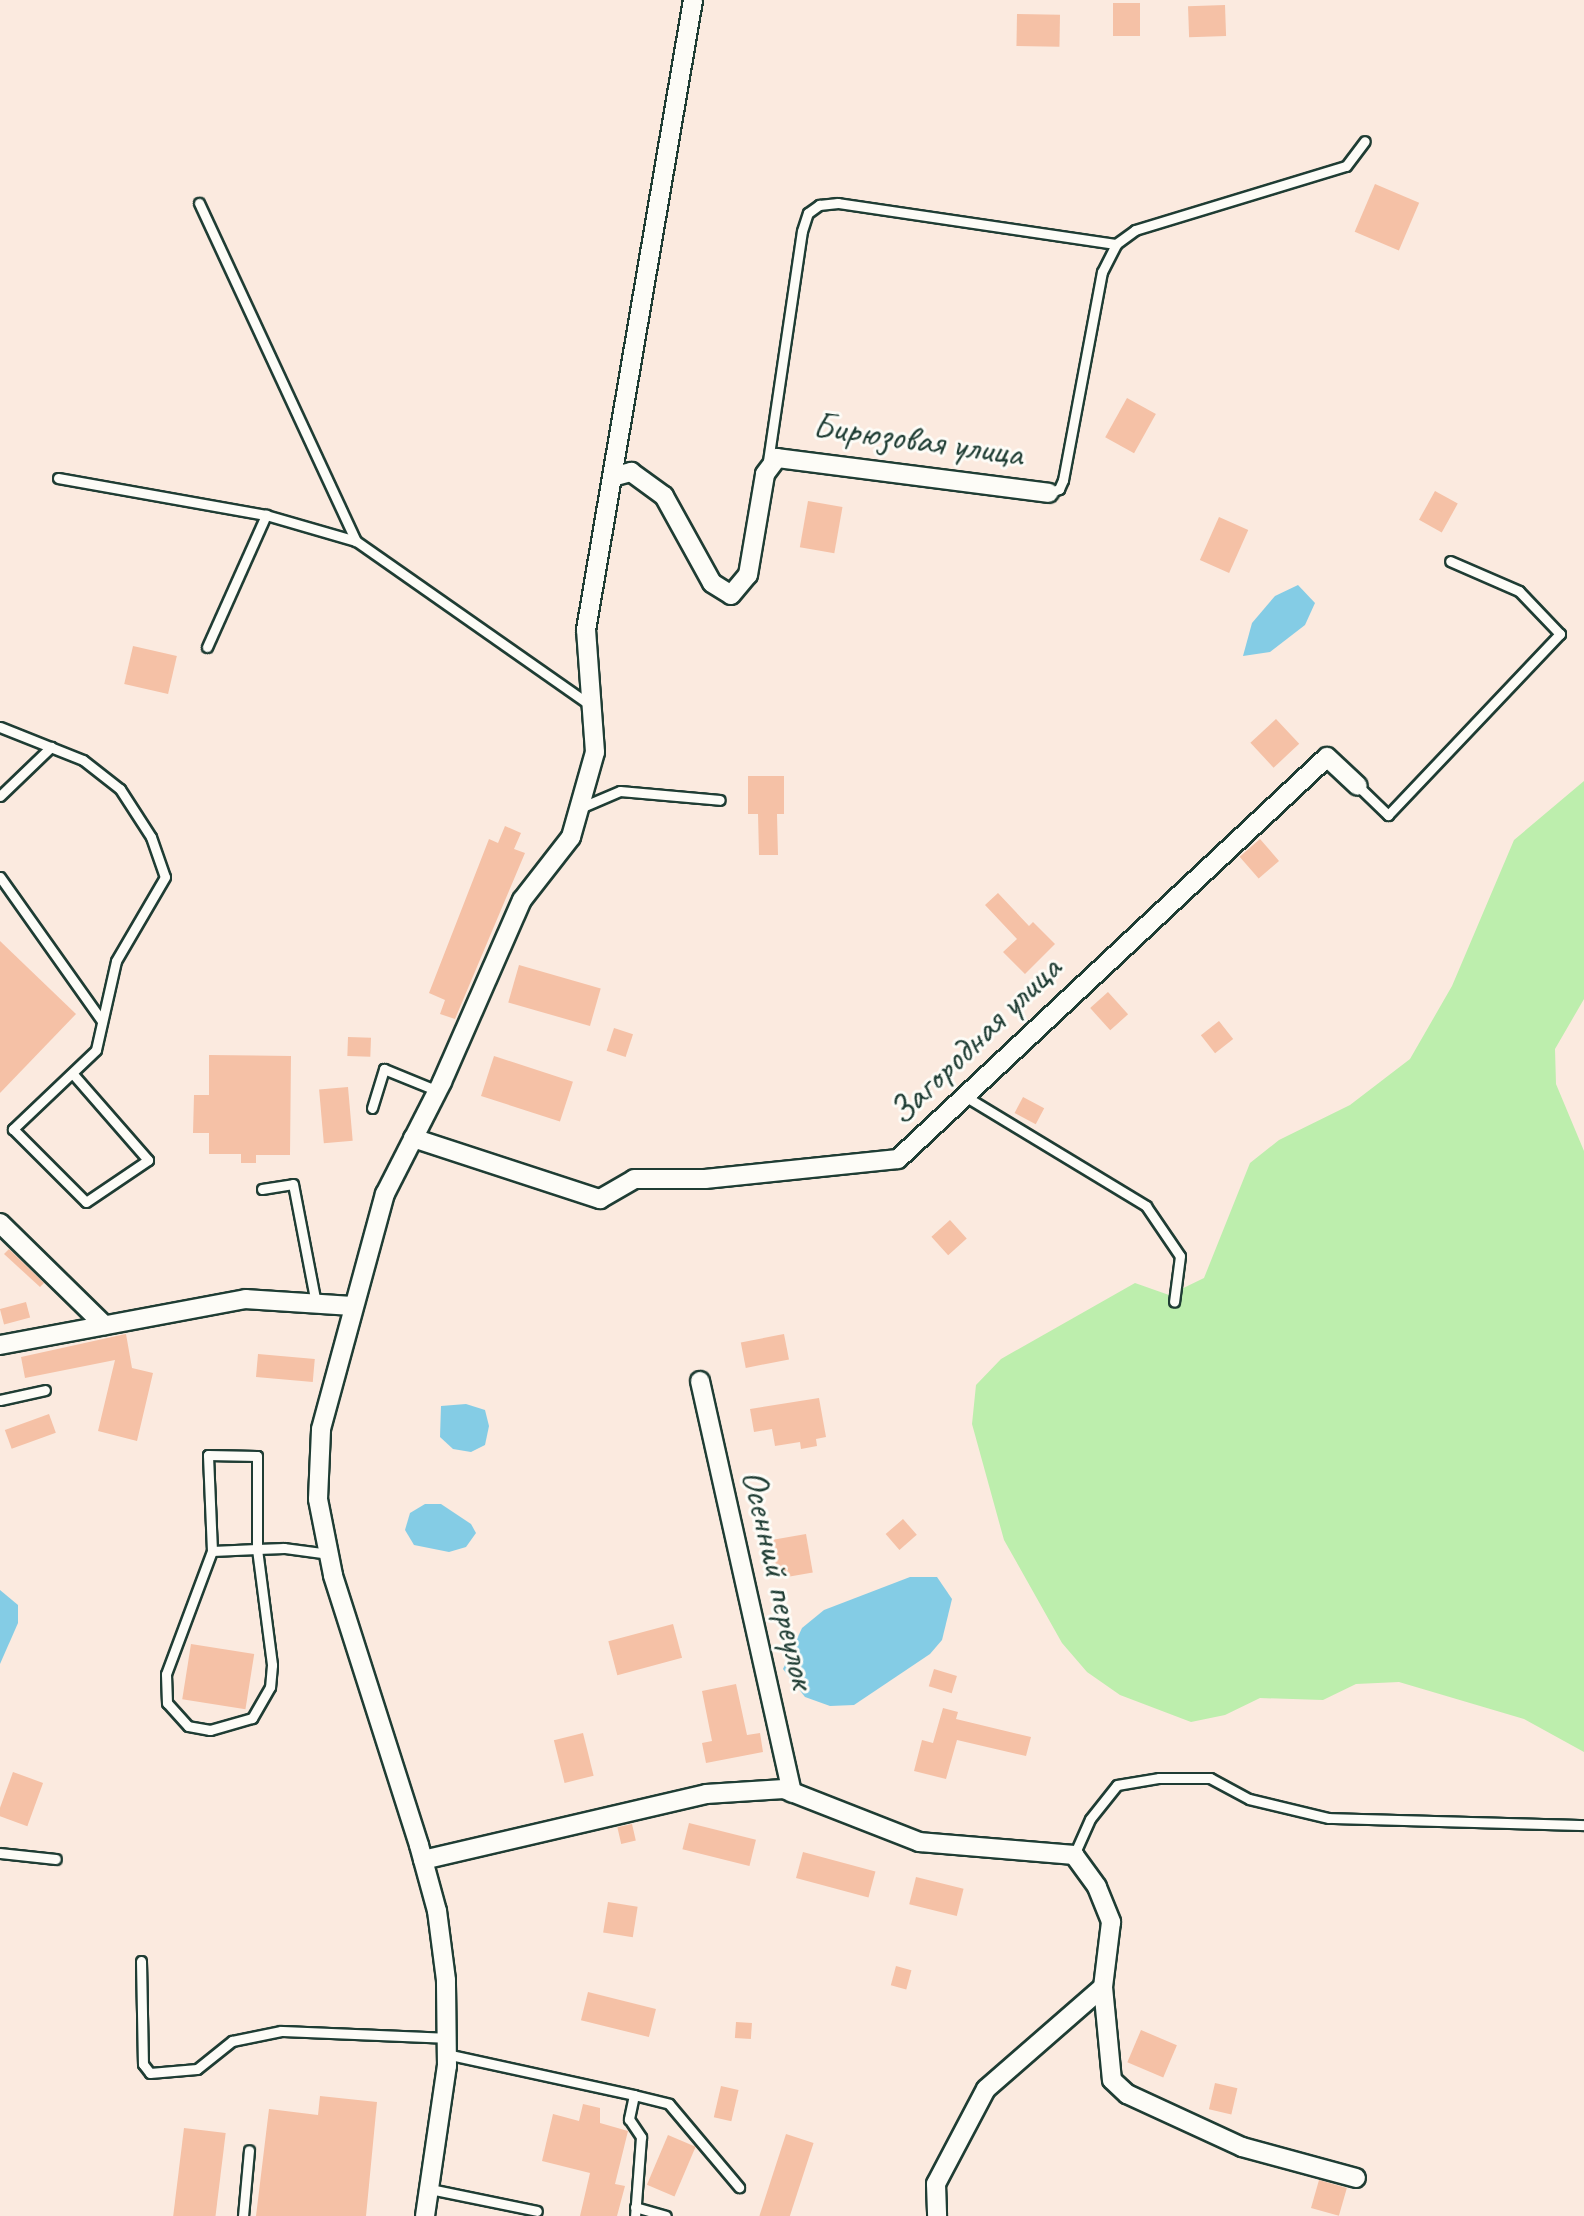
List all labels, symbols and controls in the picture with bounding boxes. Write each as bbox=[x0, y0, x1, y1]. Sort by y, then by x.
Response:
street label: Бирюзовая улица bbox=[809, 402, 1027, 476]
street label: Загородная улица bbox=[876, 944, 1072, 1136]
street label: Осенний переулок bbox=[732, 1465, 826, 1693]

